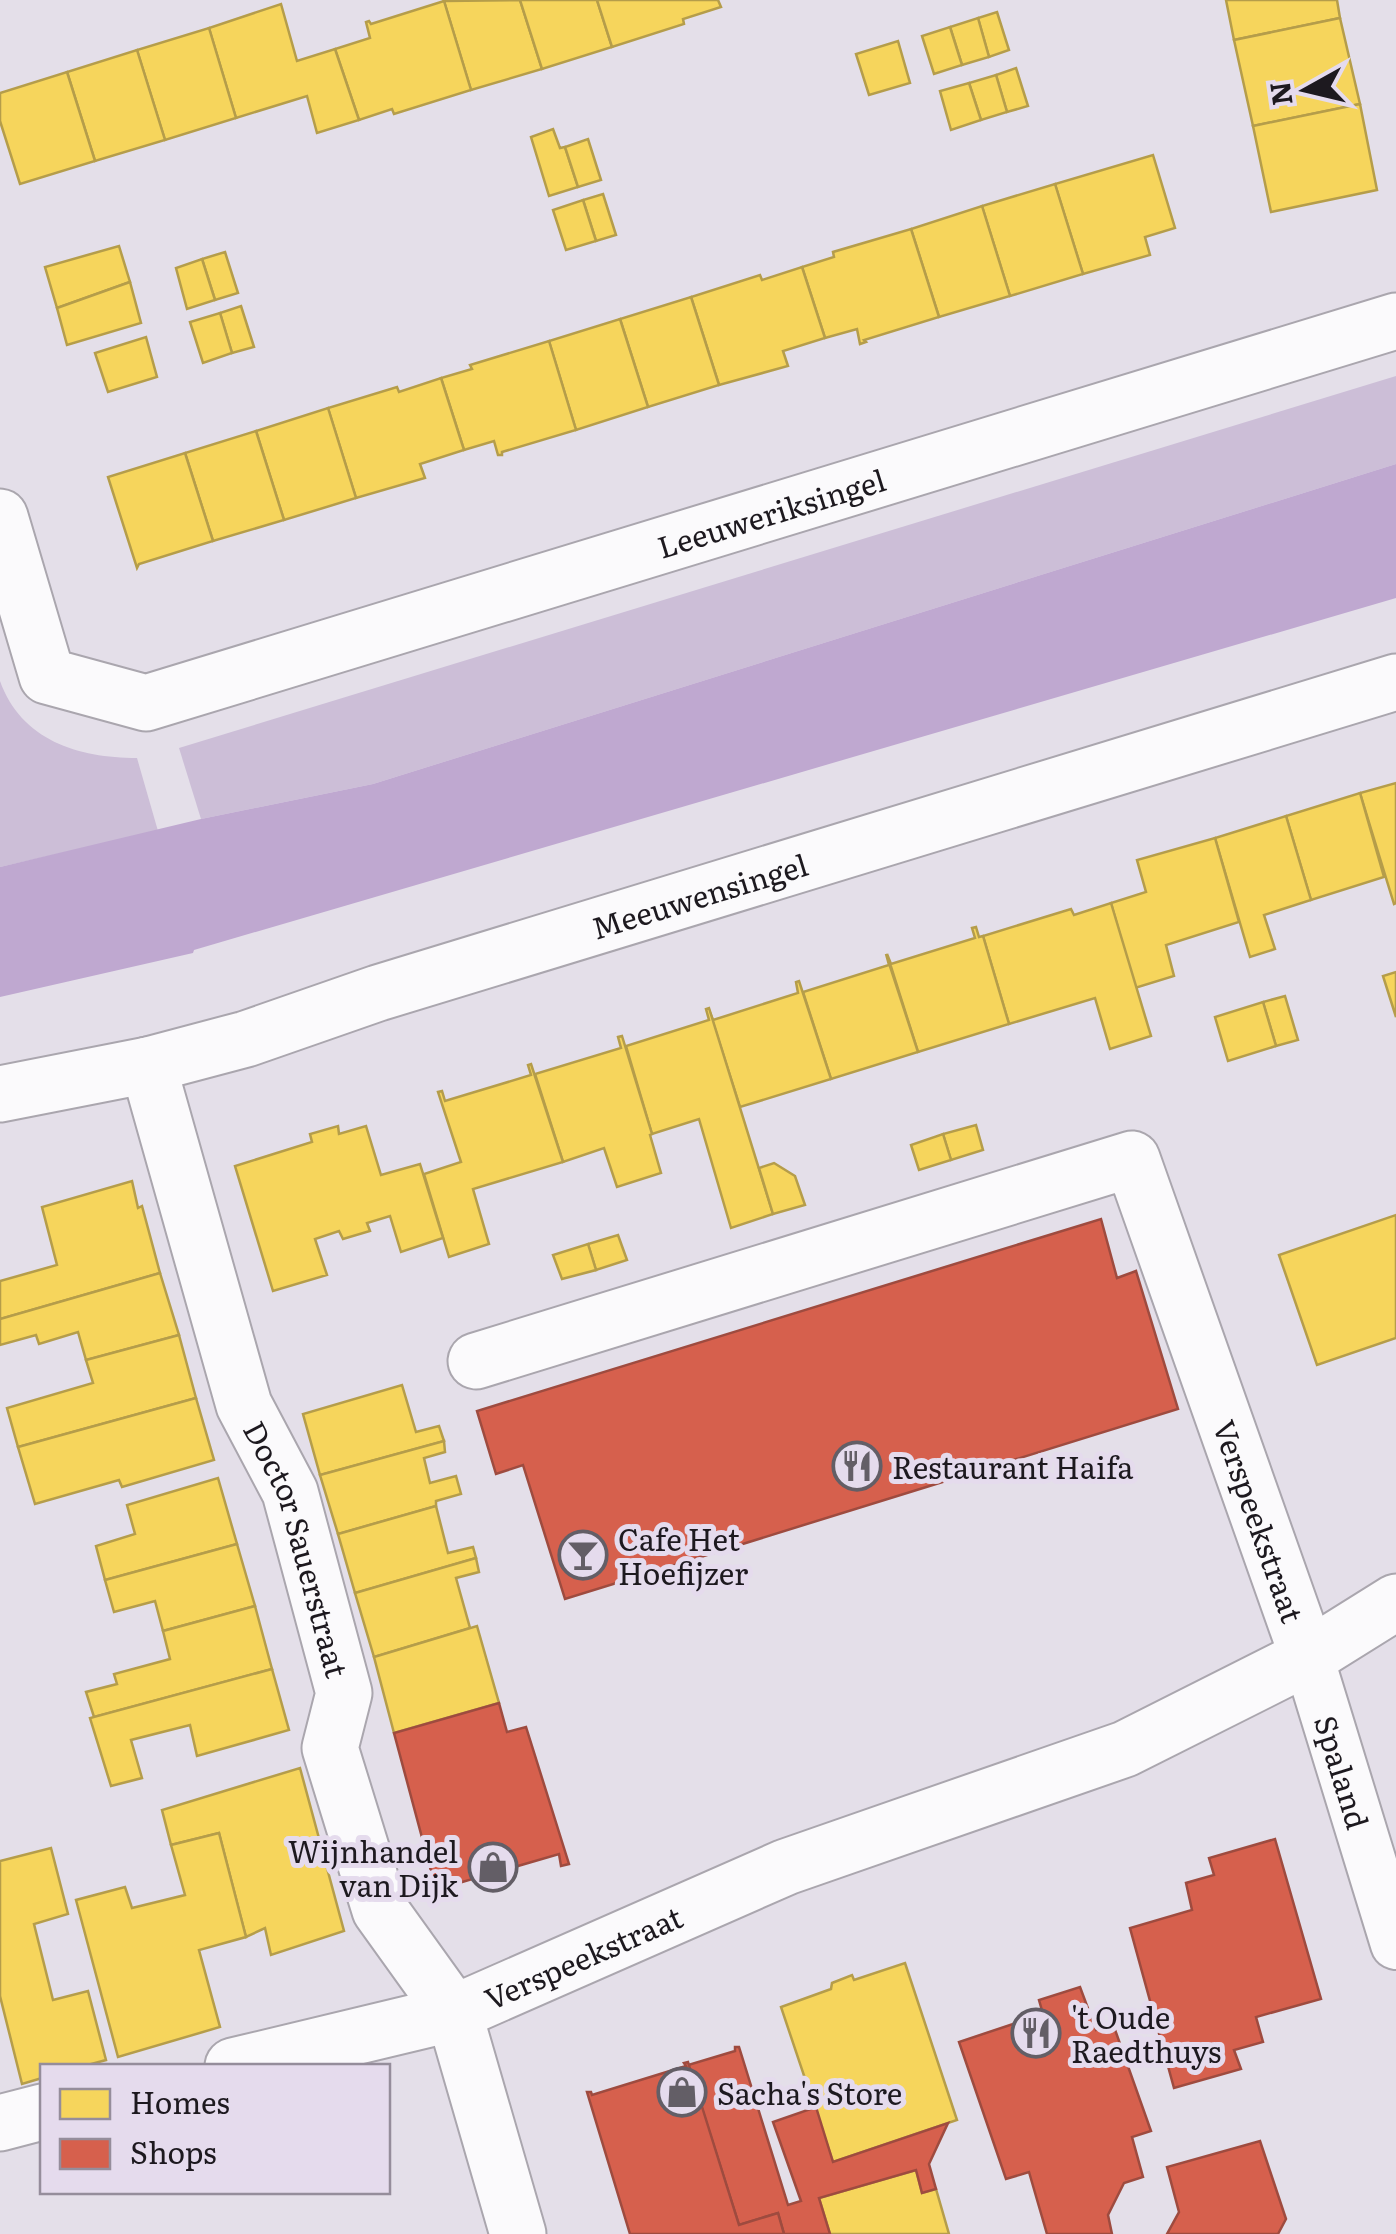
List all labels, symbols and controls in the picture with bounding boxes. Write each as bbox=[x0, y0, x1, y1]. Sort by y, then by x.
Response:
north arrow bbox=[1256, 40, 1356, 140]
text: N bbox=[1257, 79, 1302, 108]
street label: Leeuweriksingel bbox=[652, 456, 891, 568]
street label: Meeuwensingel bbox=[586, 841, 813, 949]
street label: Doctor Sauerstraat bbox=[234, 1413, 361, 1682]
street label: Verspeekstraat bbox=[1204, 1413, 1316, 1628]
restaurant icon: Restaurant Haifa bbox=[831, 1440, 883, 1492]
place label: Restaurant Haifa bbox=[892, 1444, 1134, 1488]
place label: Cafe Het Hoefijzer bbox=[618, 1516, 748, 1594]
bar icon: Cafe Het Hoefijzer bbox=[557, 1529, 609, 1581]
street label: Spaland bbox=[1305, 1710, 1381, 1834]
place label: Wijnhandel van Dijk bbox=[288, 1828, 459, 1906]
shop icon: Wijnhandel van Dijk bbox=[467, 1841, 519, 1893]
street label: Verspeekstraat bbox=[477, 1893, 689, 2019]
place label: 't Oude Raedthuys bbox=[1071, 1994, 1221, 2072]
restaurant icon: 't Oude Raedthuys bbox=[1010, 2007, 1062, 2059]
legend bbox=[40, 2064, 390, 2194]
shop icon: Sacha's Store bbox=[656, 2066, 708, 2118]
place label: Sacha's Store bbox=[717, 2070, 902, 2114]
text: Homes bbox=[130, 2079, 230, 2123]
text: Shops bbox=[130, 2129, 217, 2173]

